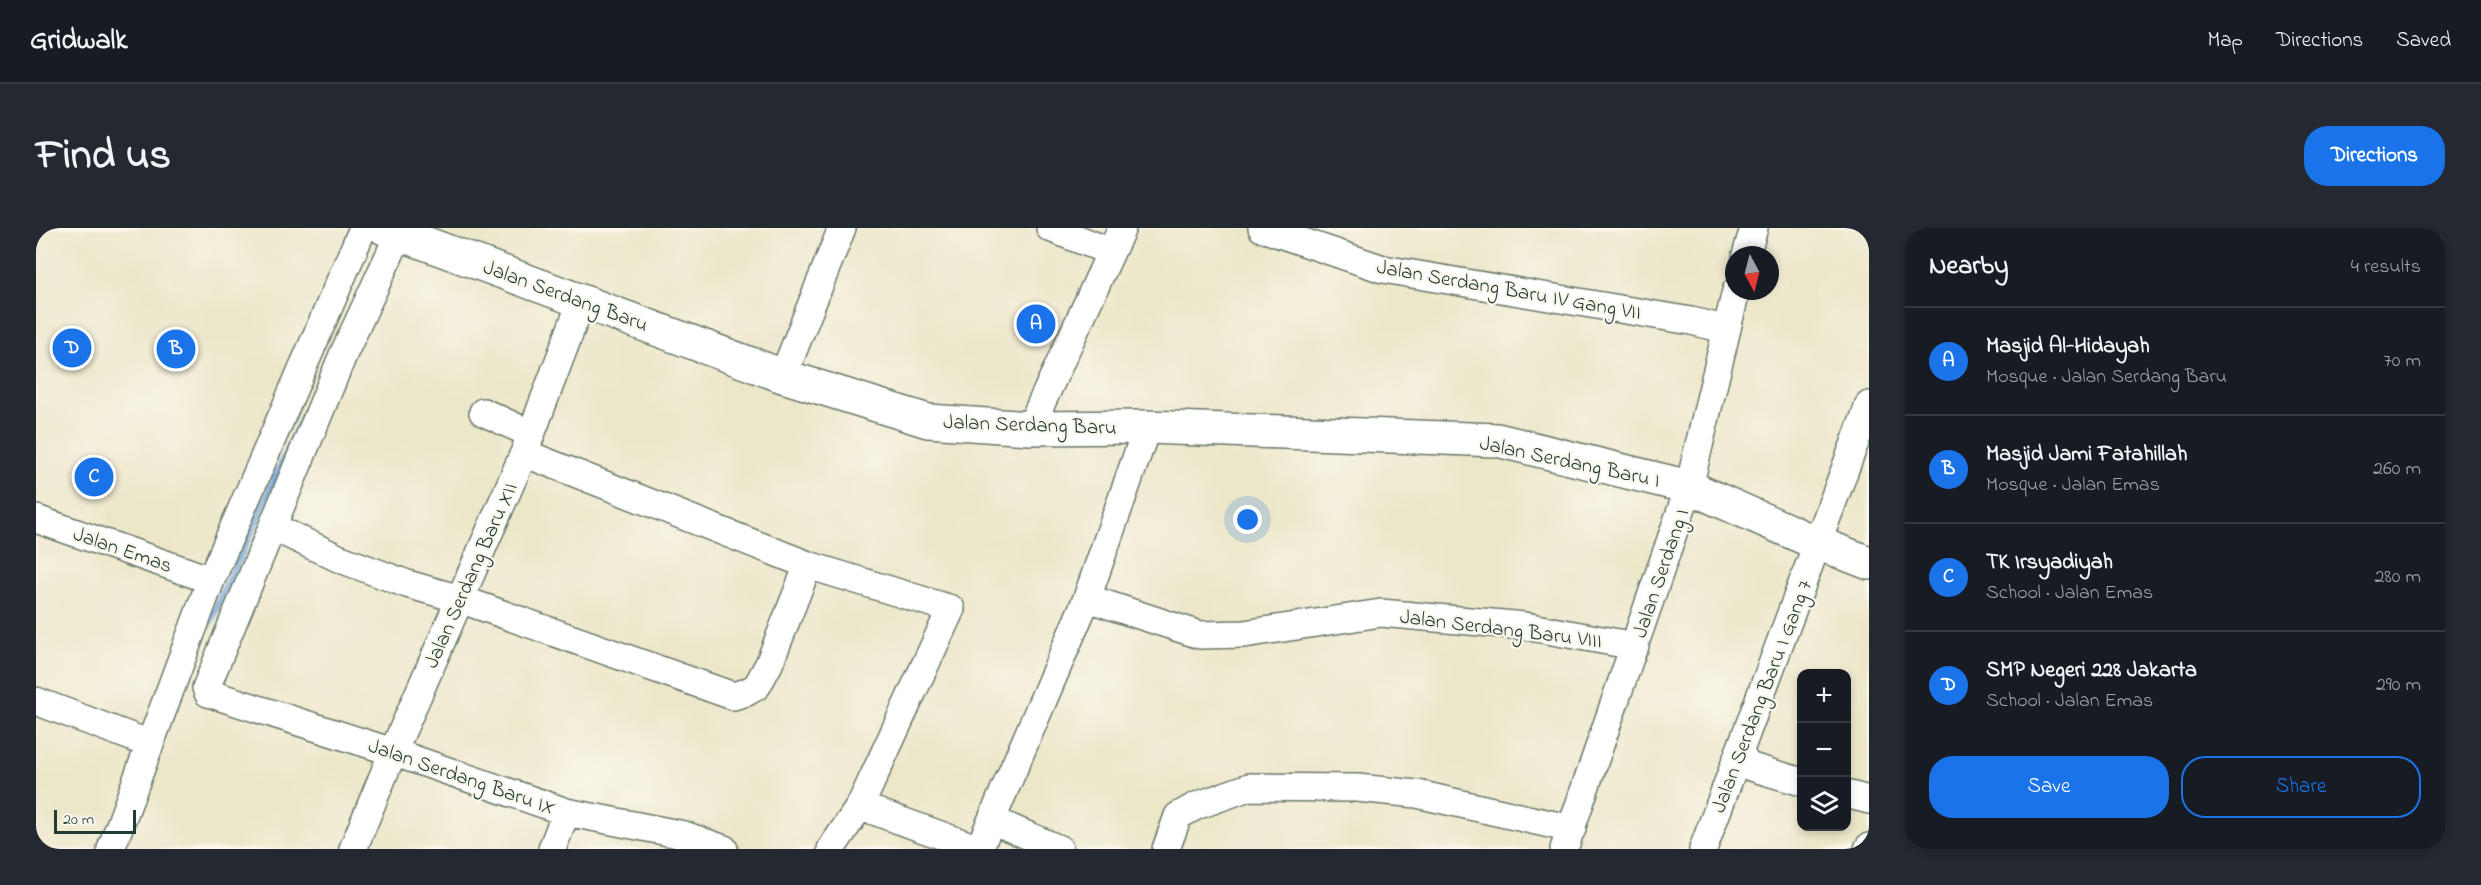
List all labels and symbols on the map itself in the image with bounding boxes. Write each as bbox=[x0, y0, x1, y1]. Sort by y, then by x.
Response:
north arrow bbox=[1725, 246, 1779, 300]
street label: Jalan Serdang Baru bbox=[478, 253, 652, 343]
street label: Jalan Serdang Baru IV Gang VII bbox=[1374, 253, 1643, 331]
pin: A bbox=[1016, 302, 1056, 346]
pin: D bbox=[52, 326, 92, 370]
pin: B bbox=[156, 326, 196, 372]
street label: Jalan Serdang Baru bbox=[943, 408, 1117, 446]
street label: Jalan Serdang Baru I bbox=[1476, 429, 1663, 499]
pin: C bbox=[74, 454, 114, 500]
street label: Jalan Serdang Baru XII bbox=[417, 478, 528, 674]
your location bbox=[1233, 505, 1262, 534]
street label: Jalan Serdang I bbox=[1626, 505, 1700, 643]
street label: Jalan Emas bbox=[69, 520, 176, 582]
street label: Jalan Serdang Baru I Gang 7 bbox=[1705, 576, 1823, 818]
street label: Jalan Serdang Baru VIII bbox=[1398, 603, 1604, 659]
street label: Jalan Serdang Baru IX bbox=[363, 732, 559, 826]
scale bar bbox=[54, 807, 136, 834]

